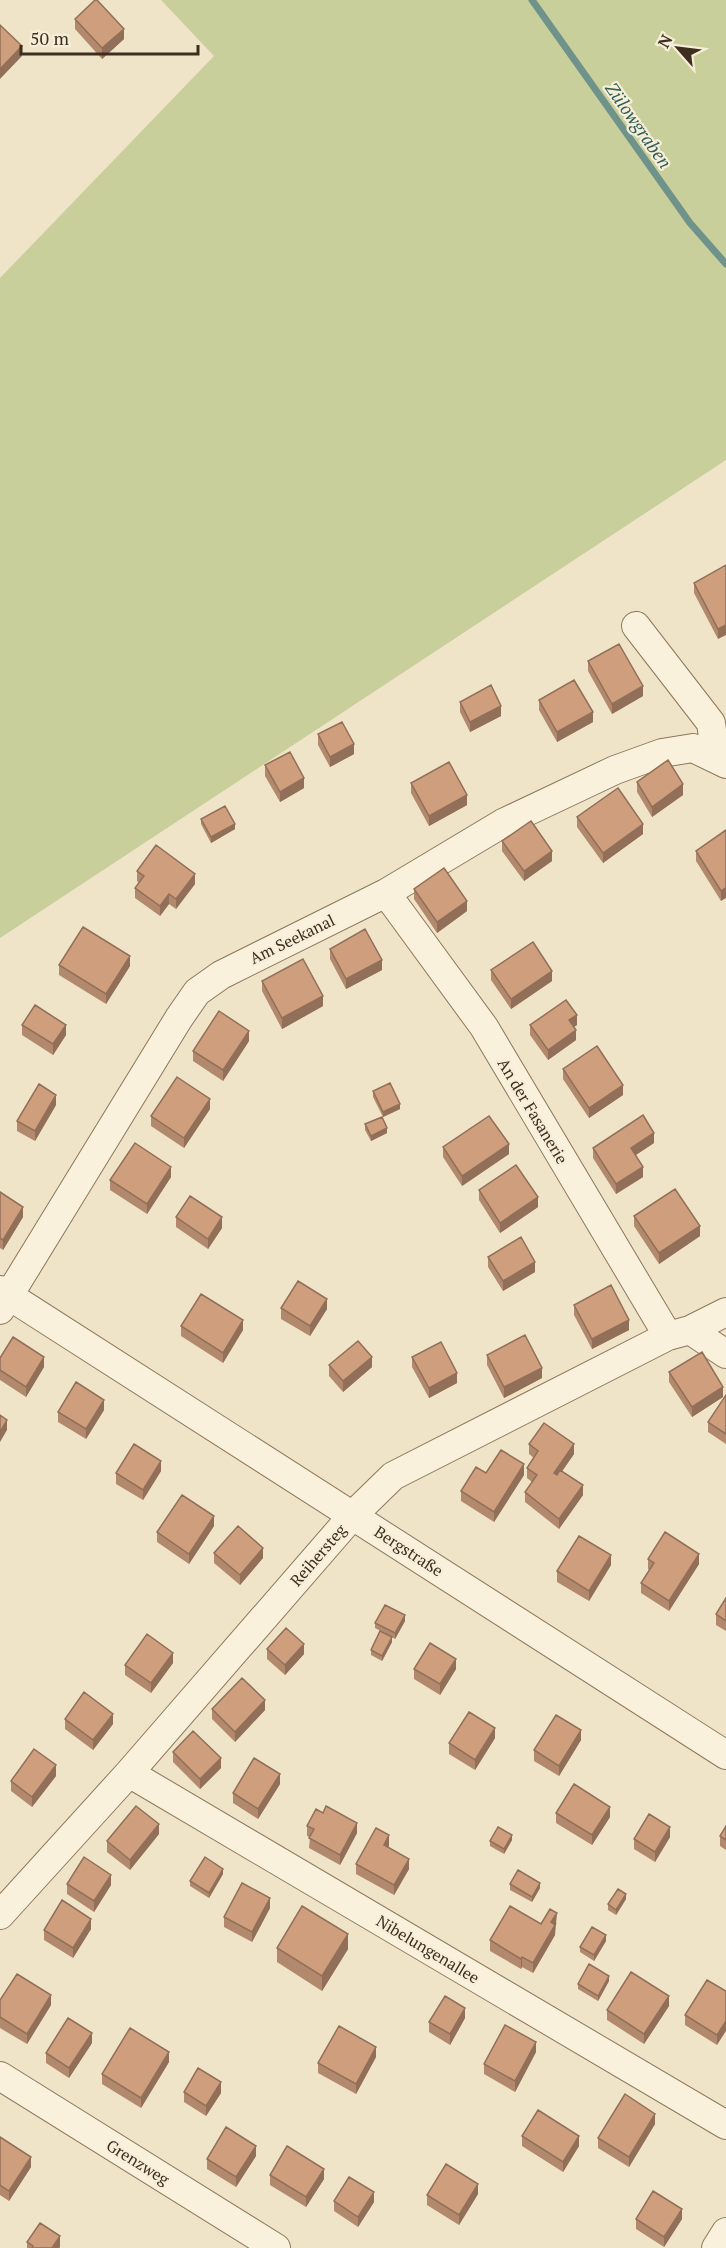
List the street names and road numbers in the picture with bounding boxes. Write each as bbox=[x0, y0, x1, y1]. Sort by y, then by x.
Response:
street label: Am Seekanal bbox=[246, 909, 338, 969]
street label: An der Fasanerie bbox=[493, 1054, 573, 1168]
street label: Reihersteg bbox=[285, 1519, 352, 1591]
street label: Bergstraße bbox=[370, 1521, 448, 1581]
street label: Nibelungenallee bbox=[372, 1910, 484, 1988]
street label: Grenzweg bbox=[102, 2134, 174, 2190]

